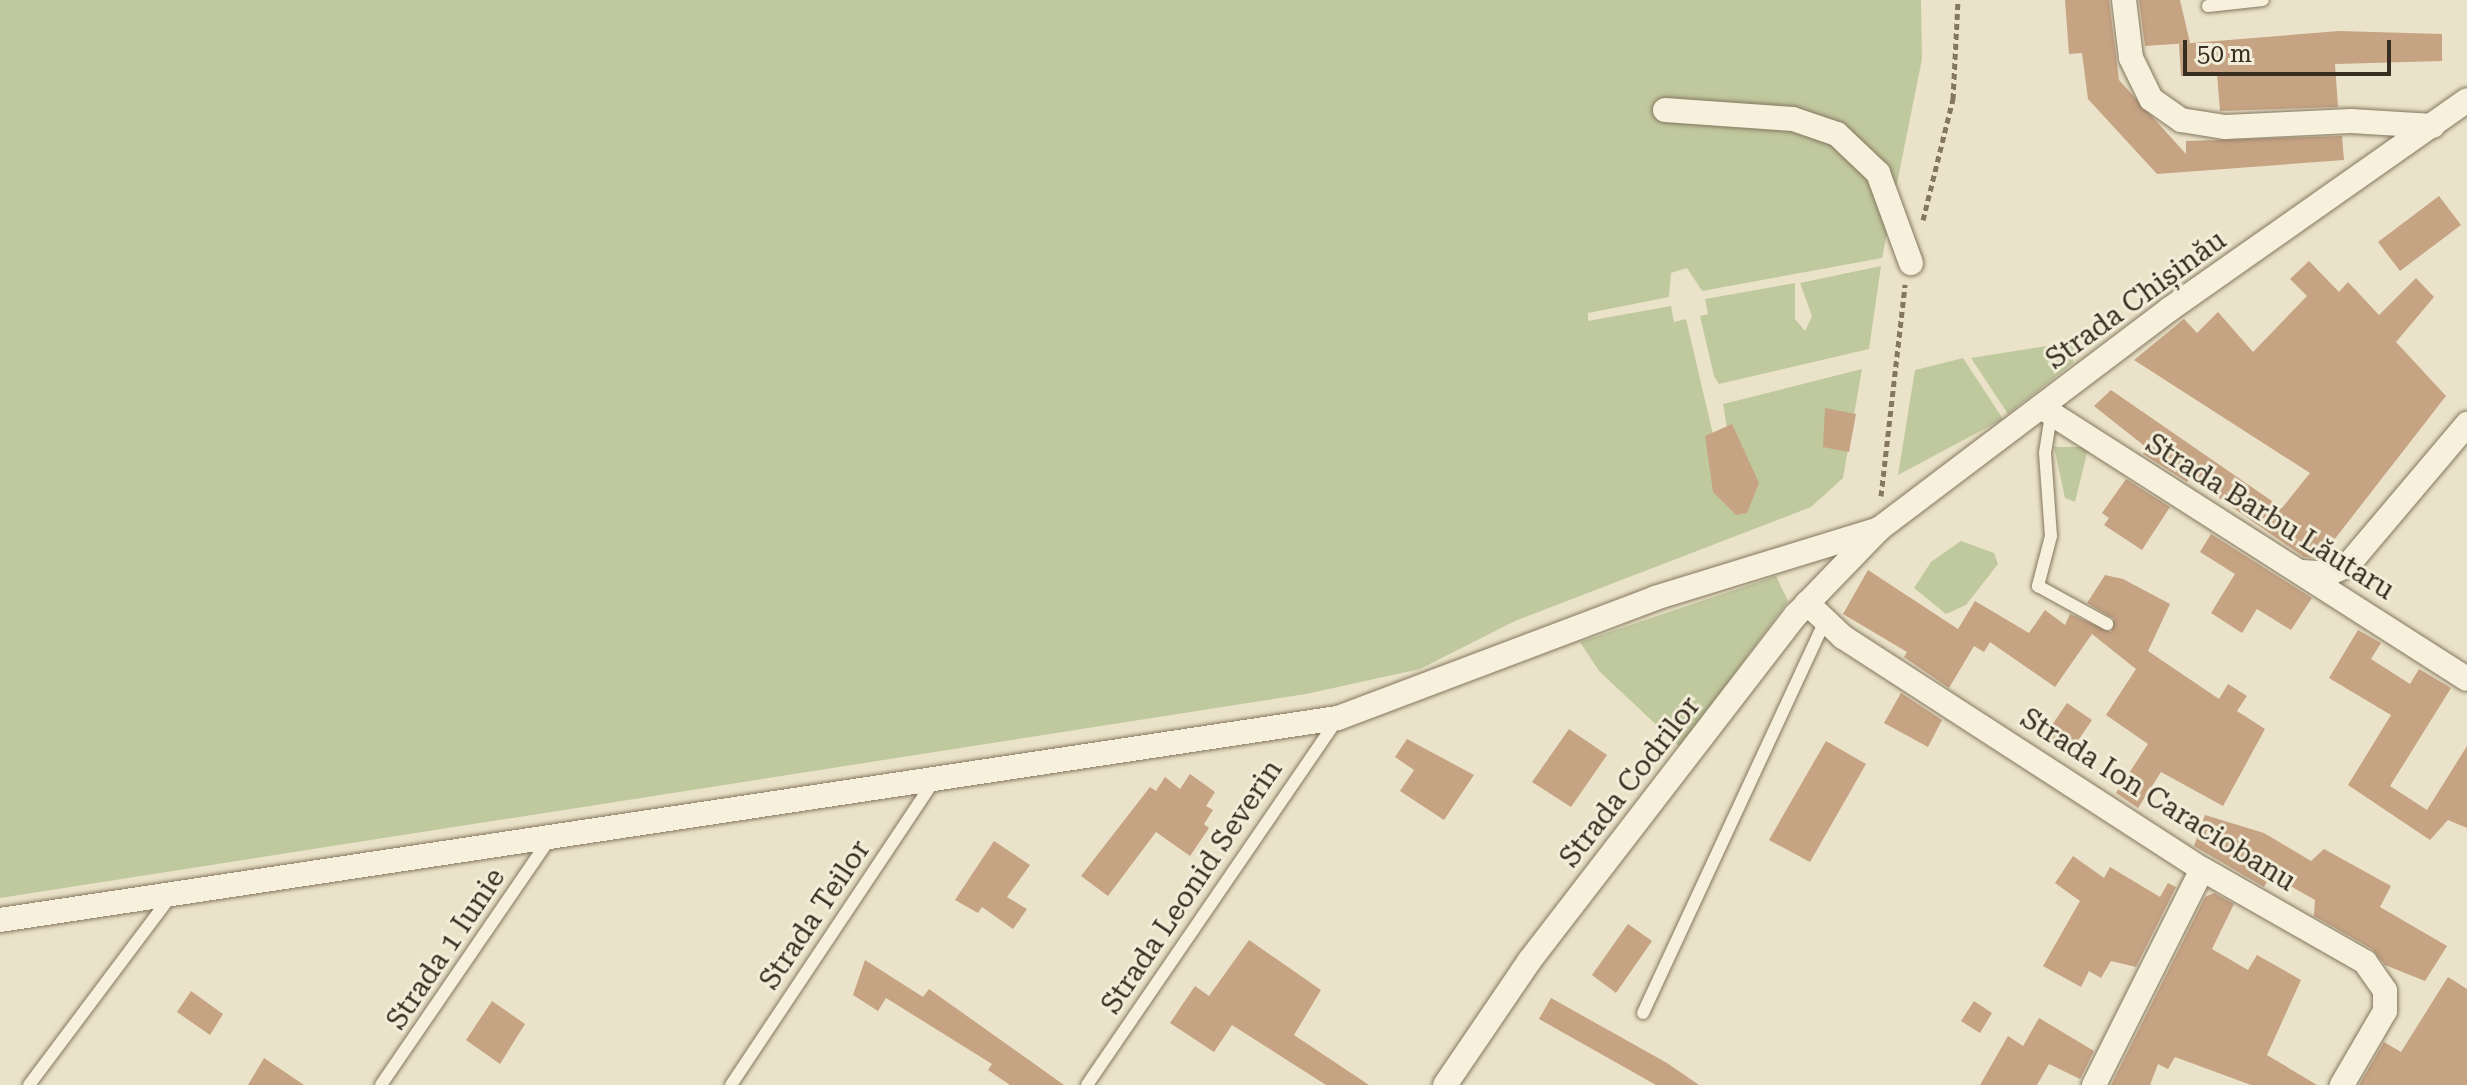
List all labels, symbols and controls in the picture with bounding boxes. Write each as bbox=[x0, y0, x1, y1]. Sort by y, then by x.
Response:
scale bar bbox=[2187, 24, 2395, 74]
text: 50 m bbox=[2197, 40, 2252, 68]
street label: Strada Chișinău bbox=[2040, 223, 2232, 377]
street label: Strada Barbu Lăutaru bbox=[2140, 427, 2400, 607]
street label: Strada Codrilor bbox=[1553, 690, 1707, 874]
street label: Strada Ion Caraciobanu bbox=[2014, 701, 2302, 899]
street label: Strada Leonid Severin bbox=[1095, 754, 1289, 1020]
street label: Strada Teilor bbox=[753, 834, 877, 996]
street label: Strada 1 Iunie bbox=[380, 862, 512, 1036]

